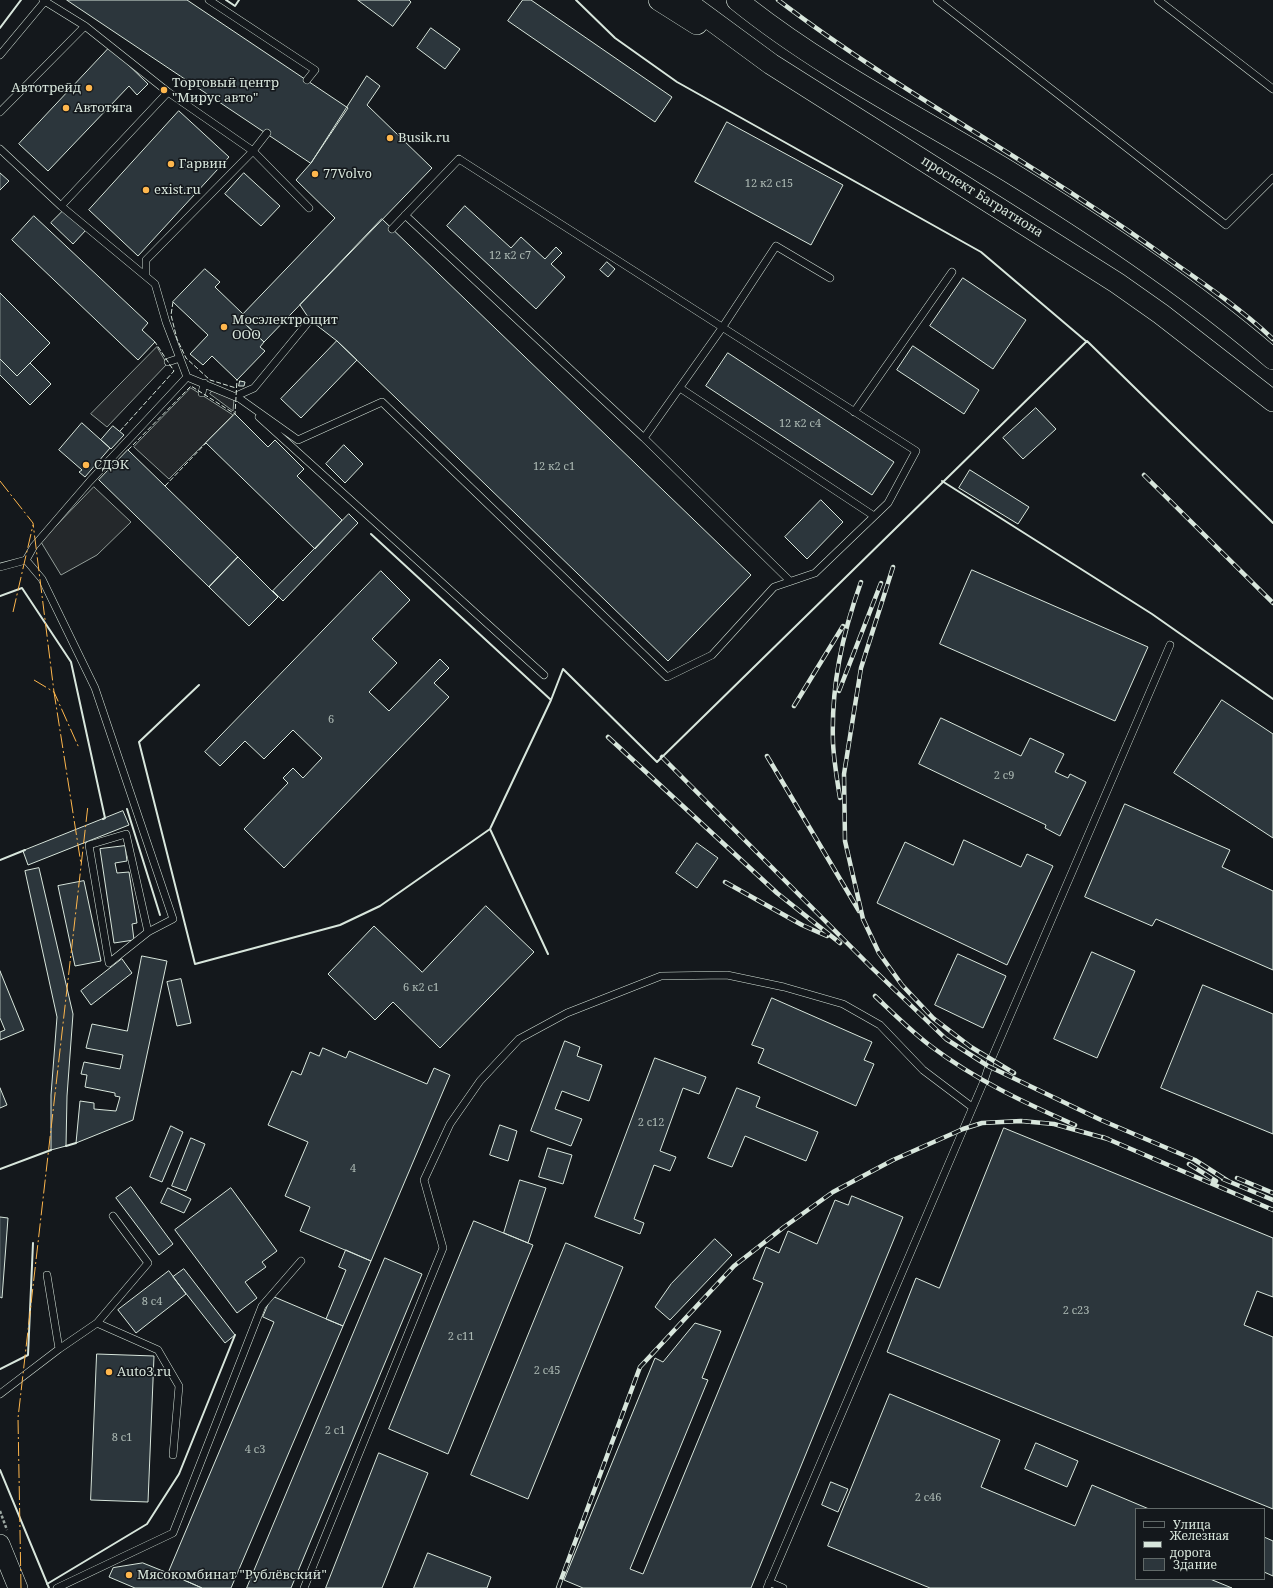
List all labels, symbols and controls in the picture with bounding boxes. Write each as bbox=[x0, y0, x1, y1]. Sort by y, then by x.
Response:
place label: Торговый центр "Мирус авто" bbox=[172, 75, 279, 106]
place label: Автотрейд bbox=[11, 80, 81, 96]
marker: Автотрейд bbox=[84, 83, 94, 93]
marker: Торговый центр "Мирус авто" bbox=[159, 85, 169, 95]
place label: Автотяга bbox=[74, 100, 133, 116]
marker: Автотяга bbox=[61, 103, 71, 113]
place label: Busik.ru bbox=[398, 130, 450, 146]
marker: Busik.ru bbox=[385, 133, 395, 143]
street label: проспект Багратиона bbox=[918, 153, 1046, 241]
place label: Гарвин bbox=[179, 156, 227, 172]
marker: Гарвин bbox=[166, 159, 176, 169]
place label: 77Volvo bbox=[323, 166, 372, 182]
marker: 77Volvo bbox=[310, 169, 320, 179]
house number: 12 к2 с15 bbox=[745, 177, 793, 191]
place label: exist.ru bbox=[154, 182, 201, 198]
marker: exist.ru bbox=[141, 185, 151, 195]
house number: 12 к2 с7 bbox=[489, 249, 531, 263]
place label: Мосэлектрощит ООО bbox=[232, 312, 338, 343]
marker: Мосэлектрощит ООО bbox=[219, 322, 229, 332]
house number: 12 к2 с4 bbox=[779, 417, 821, 431]
place label: СДЭК bbox=[94, 457, 129, 473]
marker: СДЭК bbox=[81, 460, 91, 470]
house number: 12 к2 с1 bbox=[533, 460, 575, 474]
house number: 6 bbox=[328, 713, 334, 727]
house number: 2 с9 bbox=[994, 769, 1014, 783]
house number: 6 к2 с1 bbox=[403, 981, 439, 995]
house number: 2 с12 bbox=[638, 1116, 664, 1130]
house number: 4 bbox=[350, 1162, 356, 1176]
house number: 8 с4 bbox=[142, 1295, 162, 1309]
house number: 2 с23 bbox=[1063, 1304, 1089, 1318]
house number: 2 с11 bbox=[448, 1330, 474, 1344]
place label: Auto3.ru bbox=[117, 1364, 171, 1380]
house number: 2 с45 bbox=[534, 1364, 560, 1378]
marker: Auto3.ru bbox=[104, 1367, 114, 1377]
house number: 2 с1 bbox=[325, 1424, 345, 1438]
house number: 8 с1 bbox=[112, 1431, 132, 1445]
house number: 4 с3 bbox=[245, 1443, 265, 1457]
house number: 2 с46 bbox=[915, 1491, 941, 1505]
legend bbox=[1135, 1508, 1265, 1580]
text: Улица bbox=[1173, 1516, 1211, 1533]
text: Железная дорога bbox=[1170, 1527, 1229, 1561]
text: Здание bbox=[1173, 1556, 1217, 1573]
place label: Мясокомбинат "Рублёвский" bbox=[137, 1567, 327, 1583]
marker: Мясокомбинат "Рублёвский" bbox=[124, 1570, 134, 1580]

